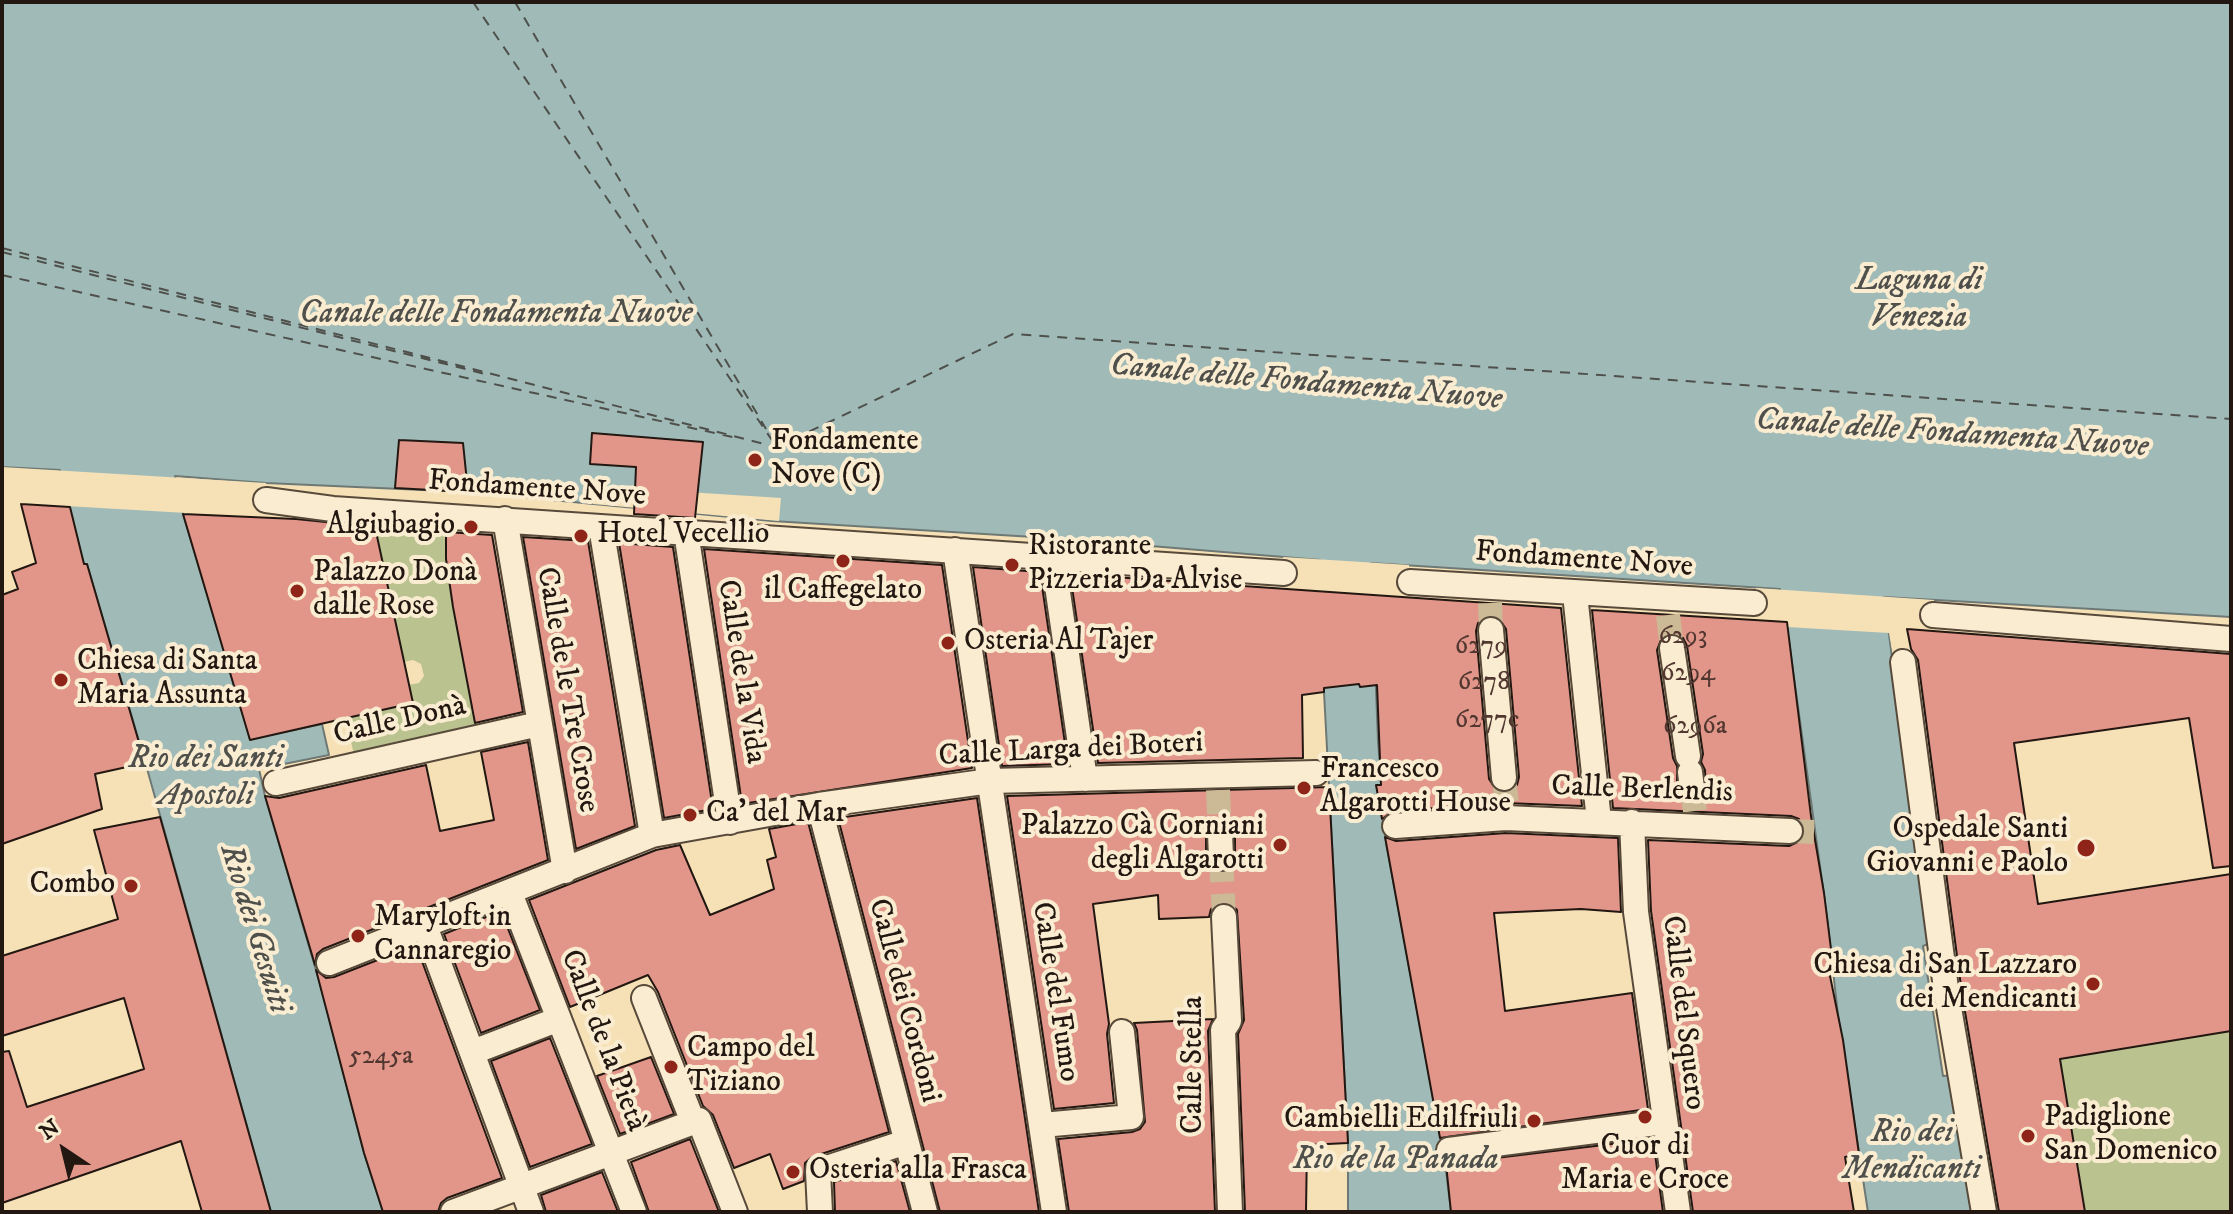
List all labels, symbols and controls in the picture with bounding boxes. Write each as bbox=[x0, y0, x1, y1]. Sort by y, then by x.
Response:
water label: Laguna di Venezia bbox=[1855, 263, 1983, 338]
water label: Canale delle Fondamenta Nuove bbox=[299, 296, 693, 334]
water label: Canale delle Fondamenta Nuove bbox=[1108, 348, 1504, 420]
water label: Canale delle Fondamenta Nuove bbox=[1754, 402, 2150, 468]
place label: Fondamente Nove (C) bbox=[771, 425, 919, 496]
marker: Fondamente Nove (C) bbox=[746, 451, 764, 469]
street label: Fondamente Nove bbox=[427, 464, 647, 516]
place label: Algiubagio bbox=[326, 509, 455, 545]
marker: Algiubagio bbox=[462, 518, 480, 536]
place label: Hotel Vecellio bbox=[597, 518, 769, 554]
marker: Hotel Vecellio bbox=[572, 527, 590, 545]
place label: Ristorante Pizzeria Da Alvise bbox=[1028, 530, 1242, 600]
street label: Fondamente Nove bbox=[1474, 535, 1694, 587]
marker: il Caffegelato bbox=[834, 552, 852, 570]
place label: Palazzo Donà dalle Rose bbox=[313, 556, 477, 626]
marker: Ristorante Pizzeria Da Alvise bbox=[1003, 556, 1021, 574]
street label: Calle de le Tre Crose bbox=[527, 564, 605, 816]
place label: il Caffegelato bbox=[764, 574, 922, 610]
street label: Calle de la Vida bbox=[708, 577, 772, 767]
marker: Palazzo Donà dalle Rose bbox=[288, 582, 306, 600]
house number: 6293 bbox=[1659, 622, 1707, 654]
place label: Osteria Al Tajer bbox=[964, 625, 1154, 661]
house number: 6279 bbox=[1455, 632, 1507, 664]
marker: Osteria Al Tajer bbox=[939, 634, 957, 652]
place label: Chiesa di Santa Maria Assunta bbox=[77, 645, 258, 716]
house number: 6294 bbox=[1661, 659, 1715, 691]
house number: 6278 bbox=[1458, 668, 1510, 700]
marker: Chiesa di Santa Maria Assunta bbox=[52, 671, 70, 689]
street label: Calle Donà bbox=[330, 689, 470, 755]
house number: 6277c bbox=[1455, 706, 1519, 738]
house number: 6296a bbox=[1663, 712, 1727, 744]
street label: Calle Larga dei Boteri bbox=[938, 726, 1204, 776]
water label: Rio dei Santi Apostoli bbox=[129, 741, 283, 816]
place label: Francesco Algarotti House bbox=[1320, 753, 1511, 824]
street label: Calle Berlendis bbox=[1551, 770, 1733, 812]
marker: Francesco Algarotti House bbox=[1295, 779, 1313, 797]
place label: Ca' del Mar bbox=[706, 797, 847, 833]
marker: Ca' del Mar bbox=[681, 806, 699, 824]
place label: Palazzo Cà Corniani degli Algarotti bbox=[1021, 810, 1264, 880]
place label: Ospedale Santi Giovanni e Paolo bbox=[1866, 813, 2068, 884]
marker: Palazzo Cà Corniani degli Algarotti bbox=[1271, 836, 1289, 854]
marker: Ospedale Santi Giovanni e Paolo bbox=[2075, 837, 2097, 859]
water label: Rio dei Gesuiti bbox=[209, 840, 297, 1018]
place label: Combo bbox=[29, 868, 115, 904]
marker: Combo bbox=[122, 877, 140, 895]
street label: Calle dei Cordoni bbox=[859, 895, 947, 1107]
street label: Calle del Fumo bbox=[1022, 900, 1086, 1084]
place label: Maryloft in Cannaregio bbox=[374, 901, 511, 972]
street label: Calle del Squero bbox=[1652, 914, 1712, 1112]
marker: Maryloft in Cannaregio bbox=[349, 927, 367, 945]
street label: Calle de la Pietà bbox=[551, 945, 653, 1137]
place label: Chiesa di San Lazzaro dei Mendicanti bbox=[1813, 949, 2077, 1020]
marker: Chiesa di San Lazzaro dei Mendicanti bbox=[2084, 975, 2102, 993]
street label: Calle Stella bbox=[1177, 996, 1213, 1134]
place label: Campo del Tiziano bbox=[687, 1032, 815, 1102]
house number: 5245a bbox=[349, 1042, 413, 1074]
marker: Campo del Tiziano bbox=[662, 1058, 680, 1076]
place label: Padiglione San Domenico bbox=[2044, 1101, 2217, 1172]
place label: Cambielli Edilfriuli bbox=[1284, 1103, 1518, 1139]
marker: Cuor di Maria e Croce bbox=[1636, 1108, 1654, 1126]
north arrow bbox=[24, 1110, 104, 1190]
marker: Cambielli Edilfriuli bbox=[1525, 1112, 1543, 1130]
text: N bbox=[35, 1114, 65, 1146]
water label: Rio dei Mendicanti bbox=[1843, 1115, 1981, 1190]
marker: Padiglione San Domenico bbox=[2019, 1127, 2037, 1145]
place label: Cuor di Maria e Croce bbox=[1561, 1130, 1729, 1200]
water label: Rio de la Panada bbox=[1293, 1142, 1499, 1180]
place label: Osteria alla Frasca bbox=[809, 1154, 1027, 1190]
marker: Osteria alla Frasca bbox=[784, 1163, 802, 1181]

